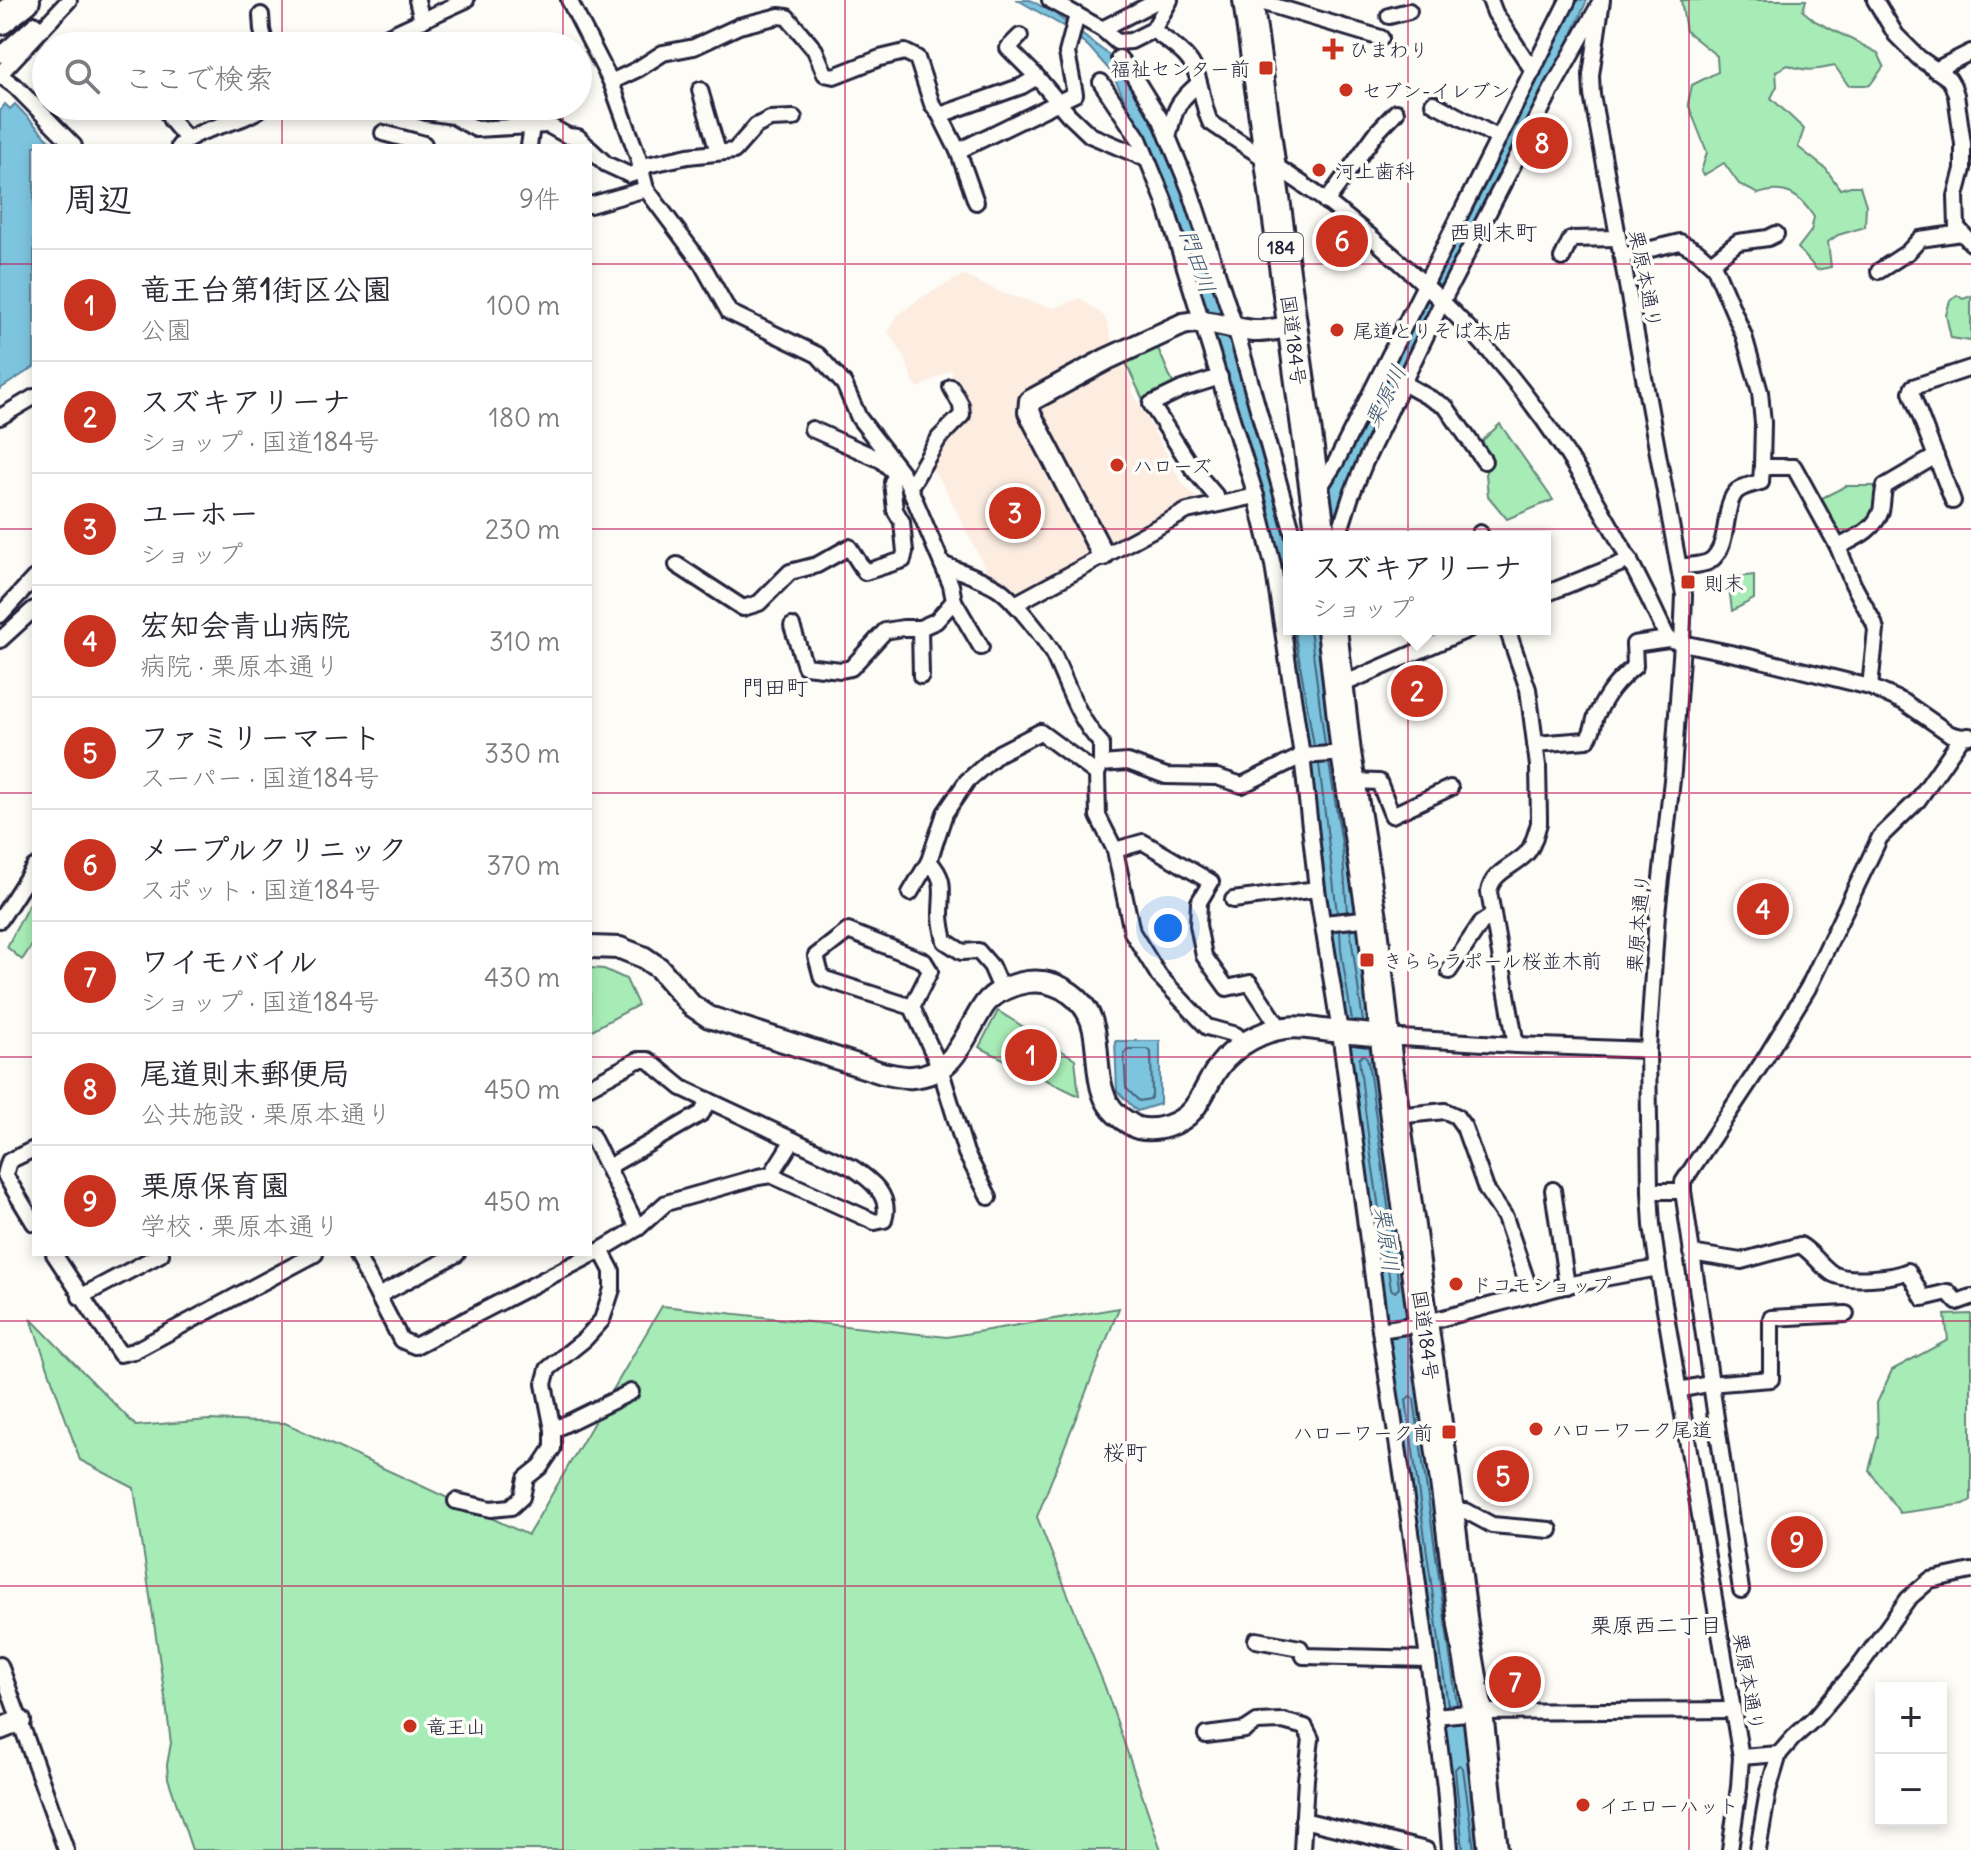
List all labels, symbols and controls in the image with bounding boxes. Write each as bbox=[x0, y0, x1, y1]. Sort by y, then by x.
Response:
search box bbox=[32, 32, 592, 120]
place label: ひまわり bbox=[1349, 37, 1429, 62]
marker: ひまわり bbox=[1324, 40, 1342, 58]
icon: search bbox=[60, 54, 104, 98]
place label: 福祉センター前 bbox=[1111, 56, 1250, 81]
text: ここで検索 bbox=[124, 59, 274, 97]
marker: 福祉センター前 bbox=[1257, 59, 1275, 77]
place label: セブン-イレブン bbox=[1362, 78, 1511, 103]
marker: セブン-イレブン bbox=[1337, 81, 1355, 99]
pin: 8 bbox=[1516, 113, 1568, 173]
place label: 河上歯科 bbox=[1335, 158, 1415, 183]
marker: 河上歯科 bbox=[1310, 161, 1328, 179]
text: 周辺 bbox=[64, 177, 132, 220]
text: 9件 bbox=[519, 182, 560, 215]
pin: 6 bbox=[1316, 211, 1368, 271]
district label: 西則末町 bbox=[1449, 218, 1537, 246]
water label: 門田川 bbox=[1174, 225, 1222, 297]
street label: 栗原本通り bbox=[1624, 228, 1668, 330]
road number: 184 bbox=[1259, 233, 1303, 261]
text: 竜王台第1街区公園 bbox=[140, 270, 392, 308]
text: 1 bbox=[85, 289, 95, 322]
text: 100 m bbox=[486, 289, 560, 322]
street label: 国道184号 bbox=[1276, 293, 1312, 387]
text: 公園 bbox=[140, 313, 192, 346]
place label: 尾道とりそば本店 bbox=[1353, 318, 1513, 343]
marker: 尾道とりそば本店 bbox=[1328, 321, 1346, 339]
water label: 栗原川 bbox=[1358, 360, 1412, 432]
text: スズキアリーナ bbox=[140, 382, 351, 420]
text: 2 bbox=[83, 401, 97, 434]
text: 180 m bbox=[489, 401, 560, 434]
text: ショップ · 国道184号 bbox=[140, 425, 379, 458]
place label: ハローズ bbox=[1133, 453, 1211, 478]
marker: ハローズ bbox=[1108, 456, 1126, 474]
pin: 3 bbox=[989, 483, 1041, 543]
text: ユーホー bbox=[140, 494, 259, 532]
text: 3 bbox=[83, 513, 97, 546]
text: 230 m bbox=[485, 513, 560, 546]
popup bbox=[1283, 531, 1551, 635]
text: ショップ bbox=[140, 537, 243, 570]
text: スズキアリーナ bbox=[1311, 548, 1523, 586]
place label: 則末 bbox=[1704, 570, 1744, 595]
marker: 則末 bbox=[1679, 573, 1697, 591]
text: ショップ bbox=[1311, 591, 1414, 624]
text: 宏知会青山病院 bbox=[140, 606, 350, 644]
text: 4 bbox=[82, 625, 98, 658]
text: 310 m bbox=[489, 625, 560, 658]
text: 病院 · 栗原本通り bbox=[140, 649, 340, 682]
pin: 2 bbox=[1391, 661, 1443, 721]
district label: 門田町 bbox=[742, 673, 808, 701]
text: ファミリーマート bbox=[140, 718, 381, 756]
text: 5 bbox=[83, 737, 97, 770]
text: 330 m bbox=[484, 737, 560, 770]
text: スーパー · 国道184号 bbox=[140, 761, 379, 794]
text: メープルクリニック bbox=[140, 830, 408, 868]
text: 6 bbox=[82, 849, 98, 882]
text: 370 m bbox=[486, 849, 560, 882]
street label: 栗原本通り bbox=[1621, 872, 1655, 974]
text: スポット · 国道184号 bbox=[140, 873, 380, 906]
pin: 4 bbox=[1737, 879, 1789, 939]
your location bbox=[1148, 908, 1188, 948]
text: ワイモバイル bbox=[140, 942, 318, 980]
place label: きららラポール桜並木前 bbox=[1383, 948, 1602, 973]
marker: きららラポール桜並木前 bbox=[1358, 951, 1376, 969]
text: 7 bbox=[84, 961, 96, 994]
text: 430 m bbox=[484, 961, 560, 994]
text: ショップ · 国道184号 bbox=[140, 985, 379, 1018]
pin: 1 bbox=[1005, 1025, 1057, 1085]
text: 尾道則末郵便局 bbox=[140, 1054, 350, 1092]
text: 8 bbox=[83, 1073, 97, 1106]
text: 450 m bbox=[484, 1073, 560, 1106]
text: 公共施設 · 栗原本通り bbox=[140, 1097, 392, 1130]
text: 栗原保育園 bbox=[140, 1166, 290, 1204]
text: 9 bbox=[83, 1185, 97, 1218]
text: 450 m bbox=[484, 1185, 560, 1218]
water label: 栗原川 bbox=[1369, 1204, 1405, 1274]
text: 学校 · 栗原本通り bbox=[140, 1209, 340, 1242]
place label: ドコモショップ bbox=[1472, 1272, 1611, 1297]
marker: ドコモショップ bbox=[1447, 1275, 1465, 1293]
street label: 国道184号 bbox=[1407, 1288, 1445, 1382]
place label: ハローワーク尾道 bbox=[1552, 1417, 1712, 1442]
place label: ハローワーク前 bbox=[1293, 1420, 1433, 1445]
marker: ハローワーク尾道 bbox=[1527, 1420, 1545, 1438]
marker: ハローワーク前 bbox=[1440, 1423, 1458, 1441]
district label: 桜町 bbox=[1103, 1438, 1147, 1466]
pin: 5 bbox=[1477, 1446, 1529, 1506]
pin: 9 bbox=[1771, 1512, 1823, 1572]
district label: 栗原西二丁目 bbox=[1590, 1611, 1722, 1639]
street label: 栗原本通り bbox=[1728, 1631, 1770, 1733]
pin: 7 bbox=[1489, 1652, 1541, 1712]
map controls bbox=[1875, 1682, 1947, 1826]
button: + bbox=[1875, 1682, 1947, 1754]
place label: 竜王山 bbox=[426, 1714, 486, 1739]
marker: 竜王山 bbox=[401, 1717, 419, 1735]
button: − bbox=[1875, 1754, 1947, 1826]
place label: イエローハット bbox=[1599, 1793, 1739, 1818]
marker: イエローハット bbox=[1574, 1796, 1592, 1814]

